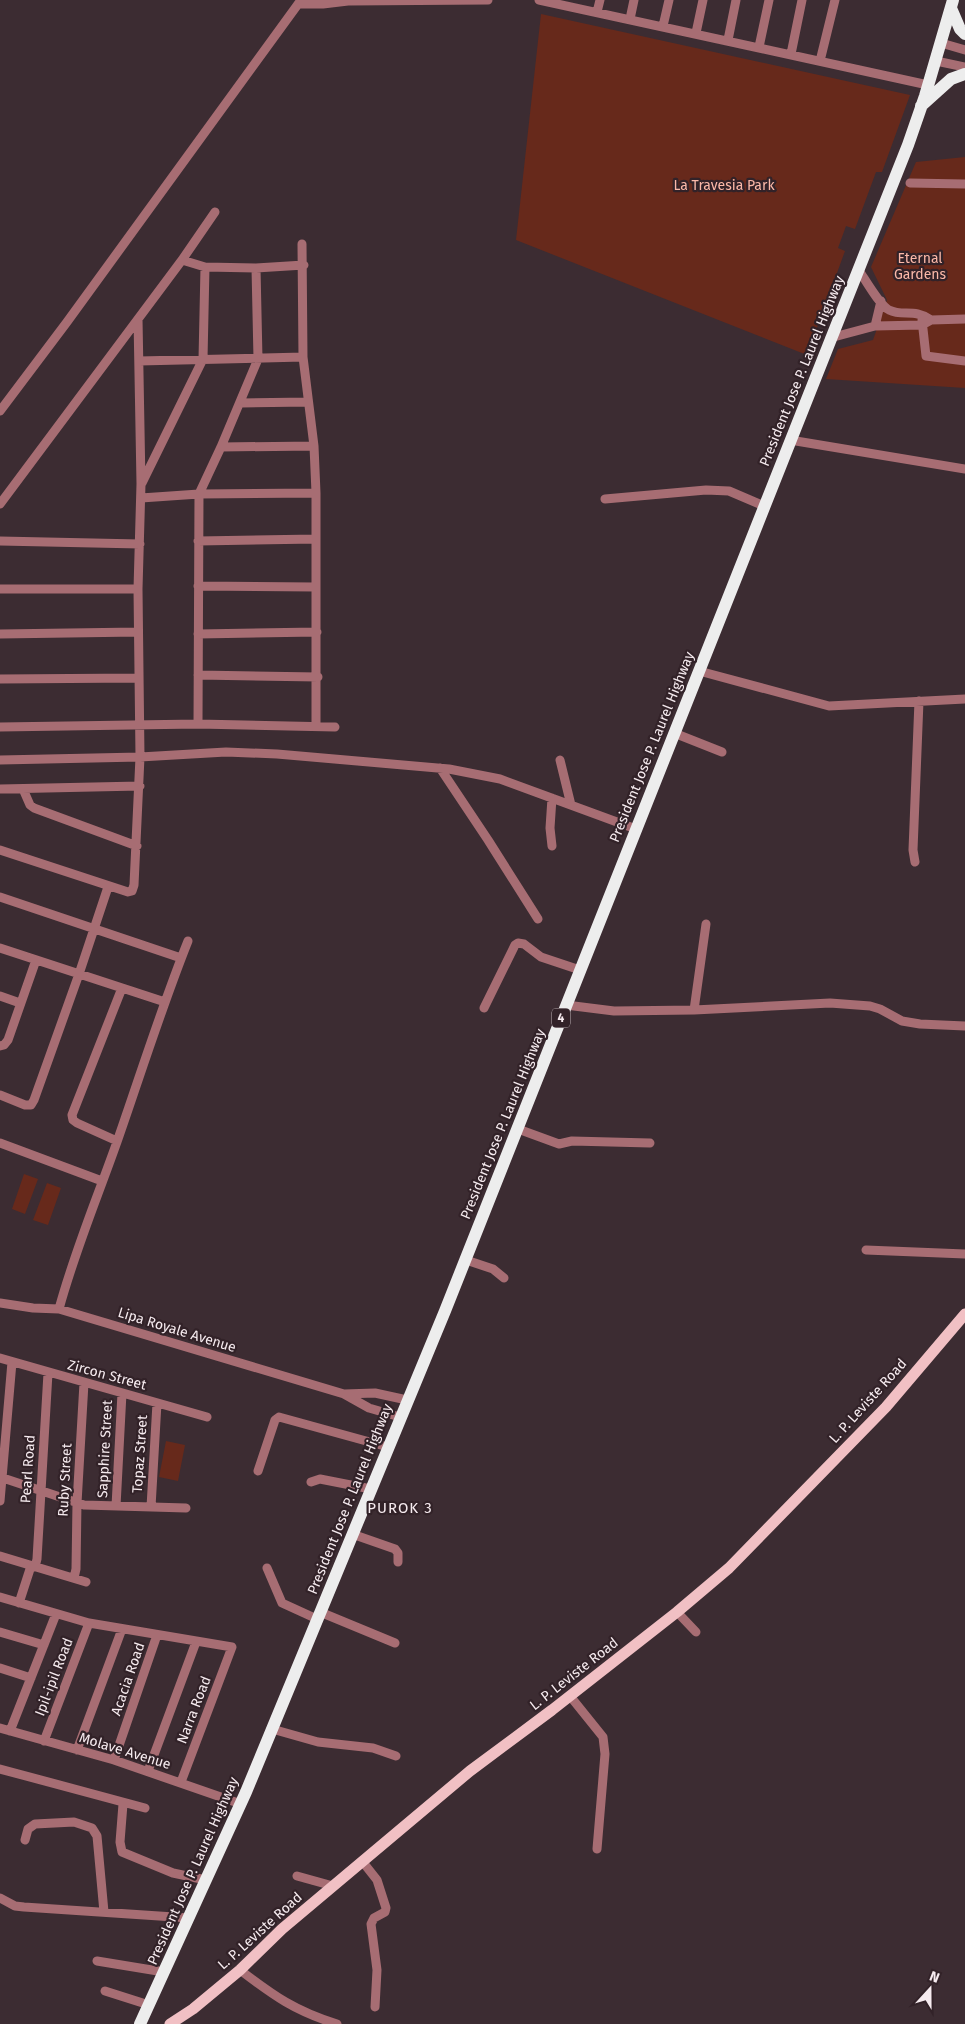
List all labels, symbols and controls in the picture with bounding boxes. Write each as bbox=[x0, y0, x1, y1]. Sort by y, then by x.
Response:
park label: La Travesia Park bbox=[673, 177, 775, 194]
park label: Eternal Gardens bbox=[894, 250, 947, 283]
street label: President Jose P. Laurel Highway bbox=[756, 273, 848, 469]
street label: President Jose P. Laurel Highway bbox=[606, 649, 698, 845]
road number: 4 bbox=[552, 1008, 570, 1028]
street label: President Jose P. Laurel Highway bbox=[457, 1026, 549, 1222]
street label: Lipa Royale Avenue bbox=[116, 1304, 238, 1356]
street label: L. P. Leviste Road bbox=[826, 1355, 910, 1447]
street label: Zircon Street bbox=[66, 1356, 149, 1394]
street label: Sapphire Street bbox=[94, 1399, 116, 1499]
street label: President Jose P. Laurel Highway bbox=[304, 1401, 396, 1597]
street label: Topaz Street bbox=[129, 1413, 151, 1494]
street label: Pearl Road bbox=[17, 1434, 39, 1504]
street label: Ruby Street bbox=[55, 1442, 75, 1517]
district label: PUROK 3 bbox=[367, 1499, 433, 1517]
street label: L. P. Leviste Road bbox=[526, 1634, 622, 1714]
street label: Ipil-ipil Road bbox=[31, 1636, 77, 1718]
street label: Acacia Road bbox=[108, 1640, 148, 1718]
street label: Narra Road bbox=[173, 1674, 215, 1746]
street label: Molave Avenue bbox=[77, 1729, 173, 1773]
street label: President Jose P. Laurel Highway bbox=[144, 1774, 242, 1968]
street label: L. P. Leviste Road bbox=[214, 1889, 306, 1973]
north arrow bbox=[905, 1964, 955, 2014]
text: N bbox=[927, 1968, 942, 1987]

